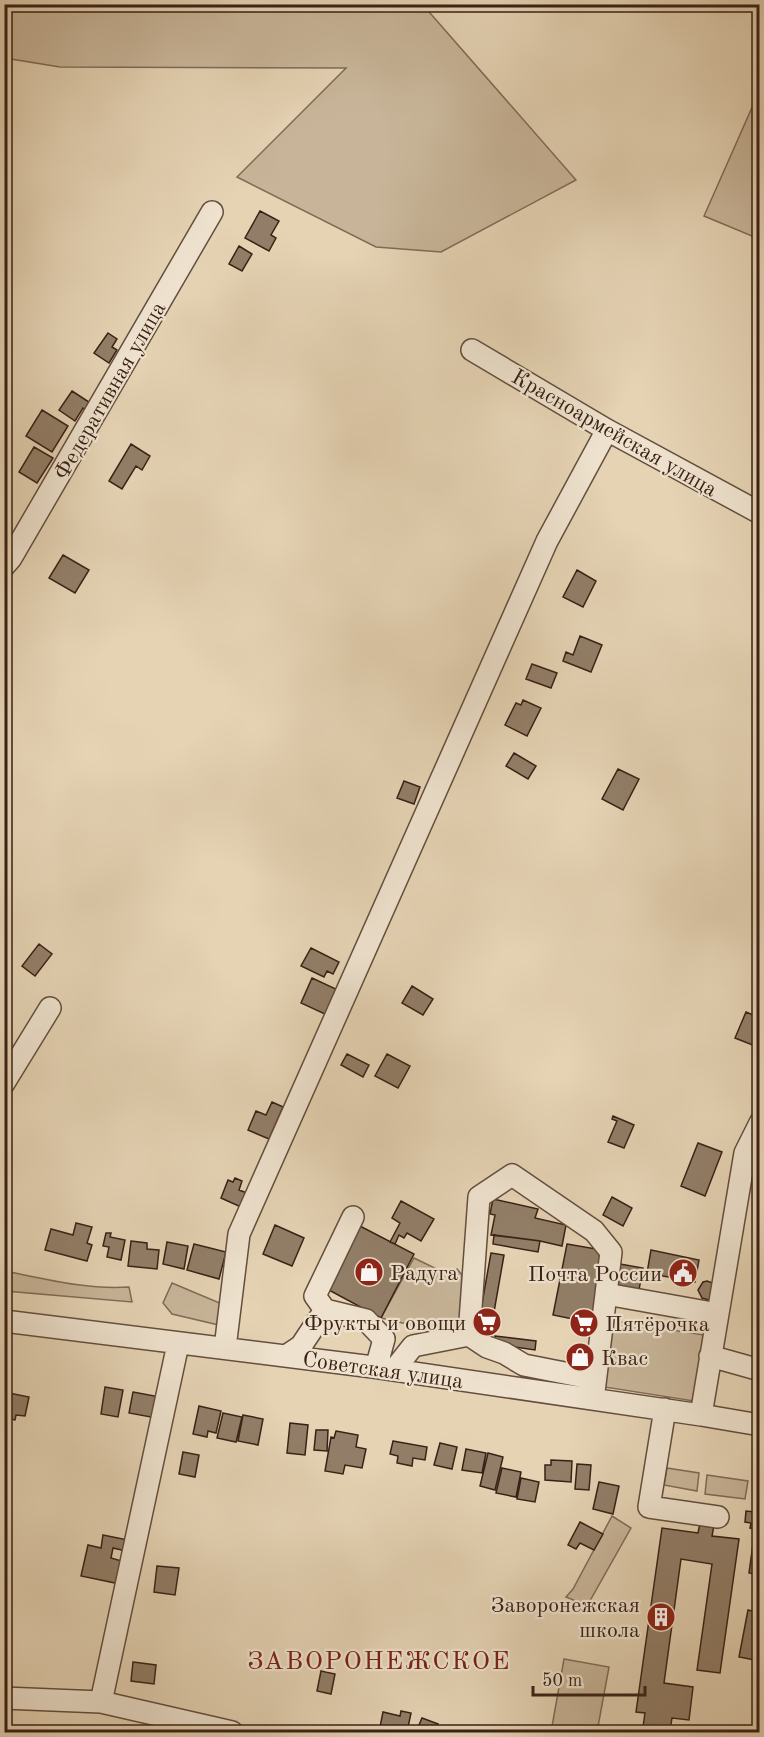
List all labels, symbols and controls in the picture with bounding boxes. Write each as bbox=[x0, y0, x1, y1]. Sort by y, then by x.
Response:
street label: Федеративная улица bbox=[51, 298, 171, 484]
street label: Красноармейская улица bbox=[508, 366, 721, 502]
shop icon: Радуга bbox=[353, 1256, 385, 1288]
public building icon: Почта России bbox=[667, 1257, 699, 1289]
place label: Радуга bbox=[390, 1263, 458, 1285]
place label: Почта России bbox=[528, 1264, 662, 1286]
supermarket icon: Фрукты и овощи bbox=[471, 1306, 503, 1338]
supermarket icon: Пятёрочка bbox=[568, 1307, 600, 1339]
place label: Фрукты и овощи bbox=[304, 1313, 466, 1335]
place label: Пятёрочка bbox=[605, 1314, 710, 1336]
shop icon: Квас bbox=[564, 1341, 596, 1373]
place label: Квас bbox=[601, 1348, 648, 1370]
street label: Советская улица bbox=[301, 1349, 465, 1393]
place label: Заворонежская школа bbox=[491, 1595, 640, 1642]
building icon: Заворонежская школа bbox=[645, 1601, 677, 1633]
district label: ЗАВОРОНЕЖСКОЕ bbox=[247, 1649, 511, 1675]
scale bar bbox=[533, 1659, 646, 1697]
text: 50 m bbox=[542, 1672, 582, 1690]

